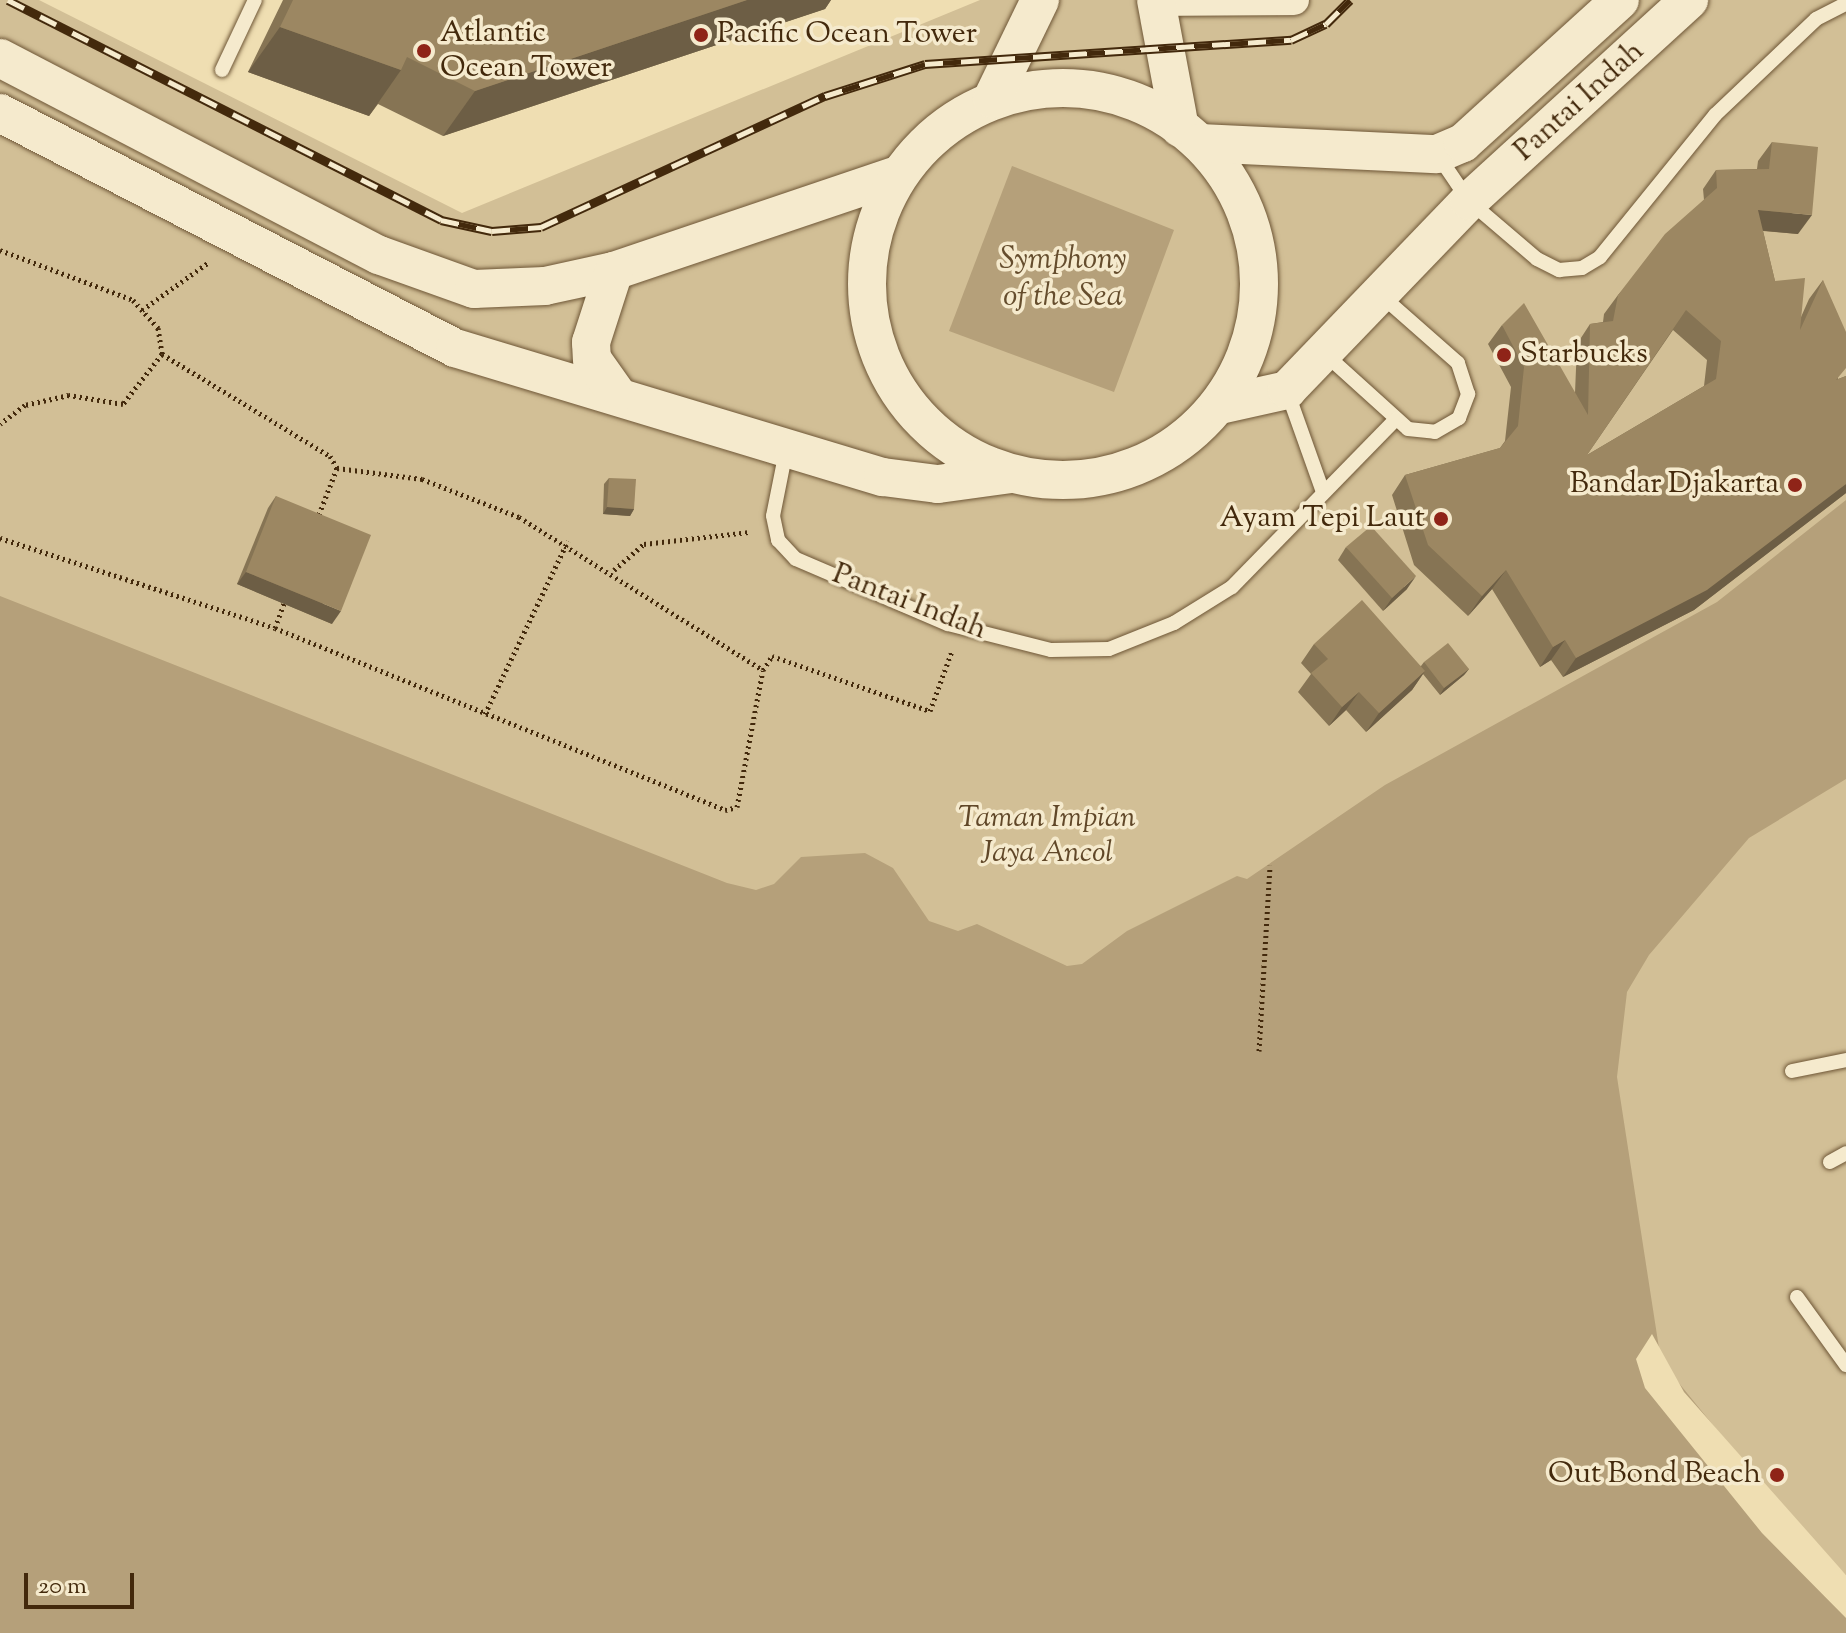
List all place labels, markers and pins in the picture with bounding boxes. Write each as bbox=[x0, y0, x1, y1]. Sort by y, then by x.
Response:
place label: Atlantic Ocean Tower bbox=[440, 16, 612, 86]
place label: Pacific Ocean Tower bbox=[717, 17, 977, 53]
marker: Pacific Ocean Tower bbox=[692, 26, 710, 44]
marker: Atlantic Ocean Tower bbox=[415, 42, 433, 60]
place label: Starbucks bbox=[1520, 337, 1648, 373]
marker: Starbucks bbox=[1495, 346, 1513, 364]
place label: Bandar Djakarta bbox=[1570, 467, 1779, 503]
marker: Bandar Djakarta bbox=[1786, 476, 1804, 494]
place label: Ayam Tepi Laut bbox=[1220, 501, 1425, 537]
marker: Ayam Tepi Laut bbox=[1432, 510, 1450, 528]
place label: Out Bond Beach bbox=[1548, 1457, 1761, 1493]
marker: Out Bond Beach bbox=[1768, 1466, 1786, 1484]

